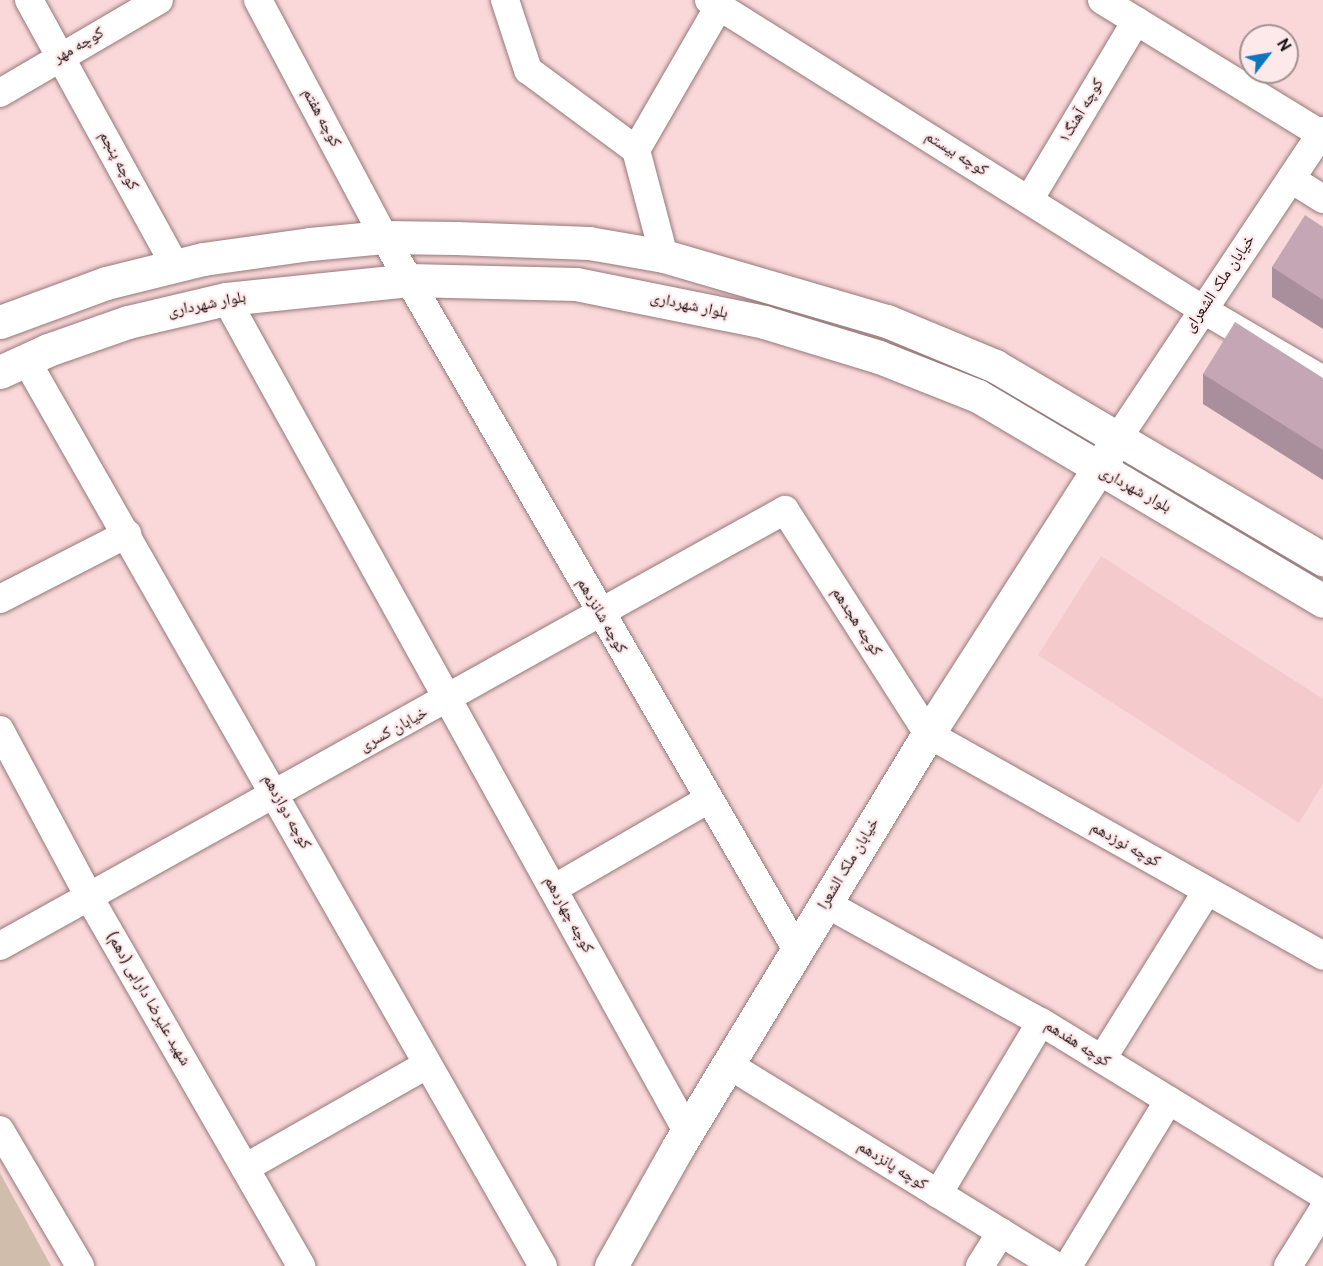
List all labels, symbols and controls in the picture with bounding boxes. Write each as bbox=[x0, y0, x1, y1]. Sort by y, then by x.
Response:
street label: کوچه مهر bbox=[50, 24, 108, 68]
north arrow bbox=[1239, 24, 1299, 84]
text: N bbox=[1271, 36, 1294, 56]
street label: کوچه آهنگ۱ bbox=[1055, 75, 1109, 147]
street label: کوچه هفتم bbox=[298, 85, 344, 151]
street label: کوچه بیستم bbox=[921, 127, 991, 181]
street label: کوچه پنجم bbox=[94, 128, 142, 194]
street label: خیابان ملک الشعرای bbox=[1180, 232, 1260, 336]
street label: بلوار شهرداری bbox=[166, 288, 248, 322]
street label: بلوار شهرداری bbox=[648, 288, 730, 324]
street label: بلوار شهرداری bbox=[1096, 462, 1174, 518]
street label: کوچه شانزدهم bbox=[572, 575, 630, 657]
street label: کوچه هجدهم bbox=[827, 584, 885, 660]
street label: خیابان کسری bbox=[356, 703, 432, 757]
street label: کوچه دوازدهم bbox=[258, 771, 314, 853]
street label: خیابان ملک الشعرا bbox=[814, 815, 884, 913]
street label: کوچه نوزدهم bbox=[1087, 818, 1163, 872]
street label: کوچه چهاردهم bbox=[539, 873, 597, 957]
street label: شهید علیرضا دارابی (دهم) bbox=[102, 928, 194, 1070]
street label: کوچه هفدهم bbox=[1041, 1016, 1113, 1072]
street label: کوچه پانزدهم bbox=[853, 1137, 931, 1195]

